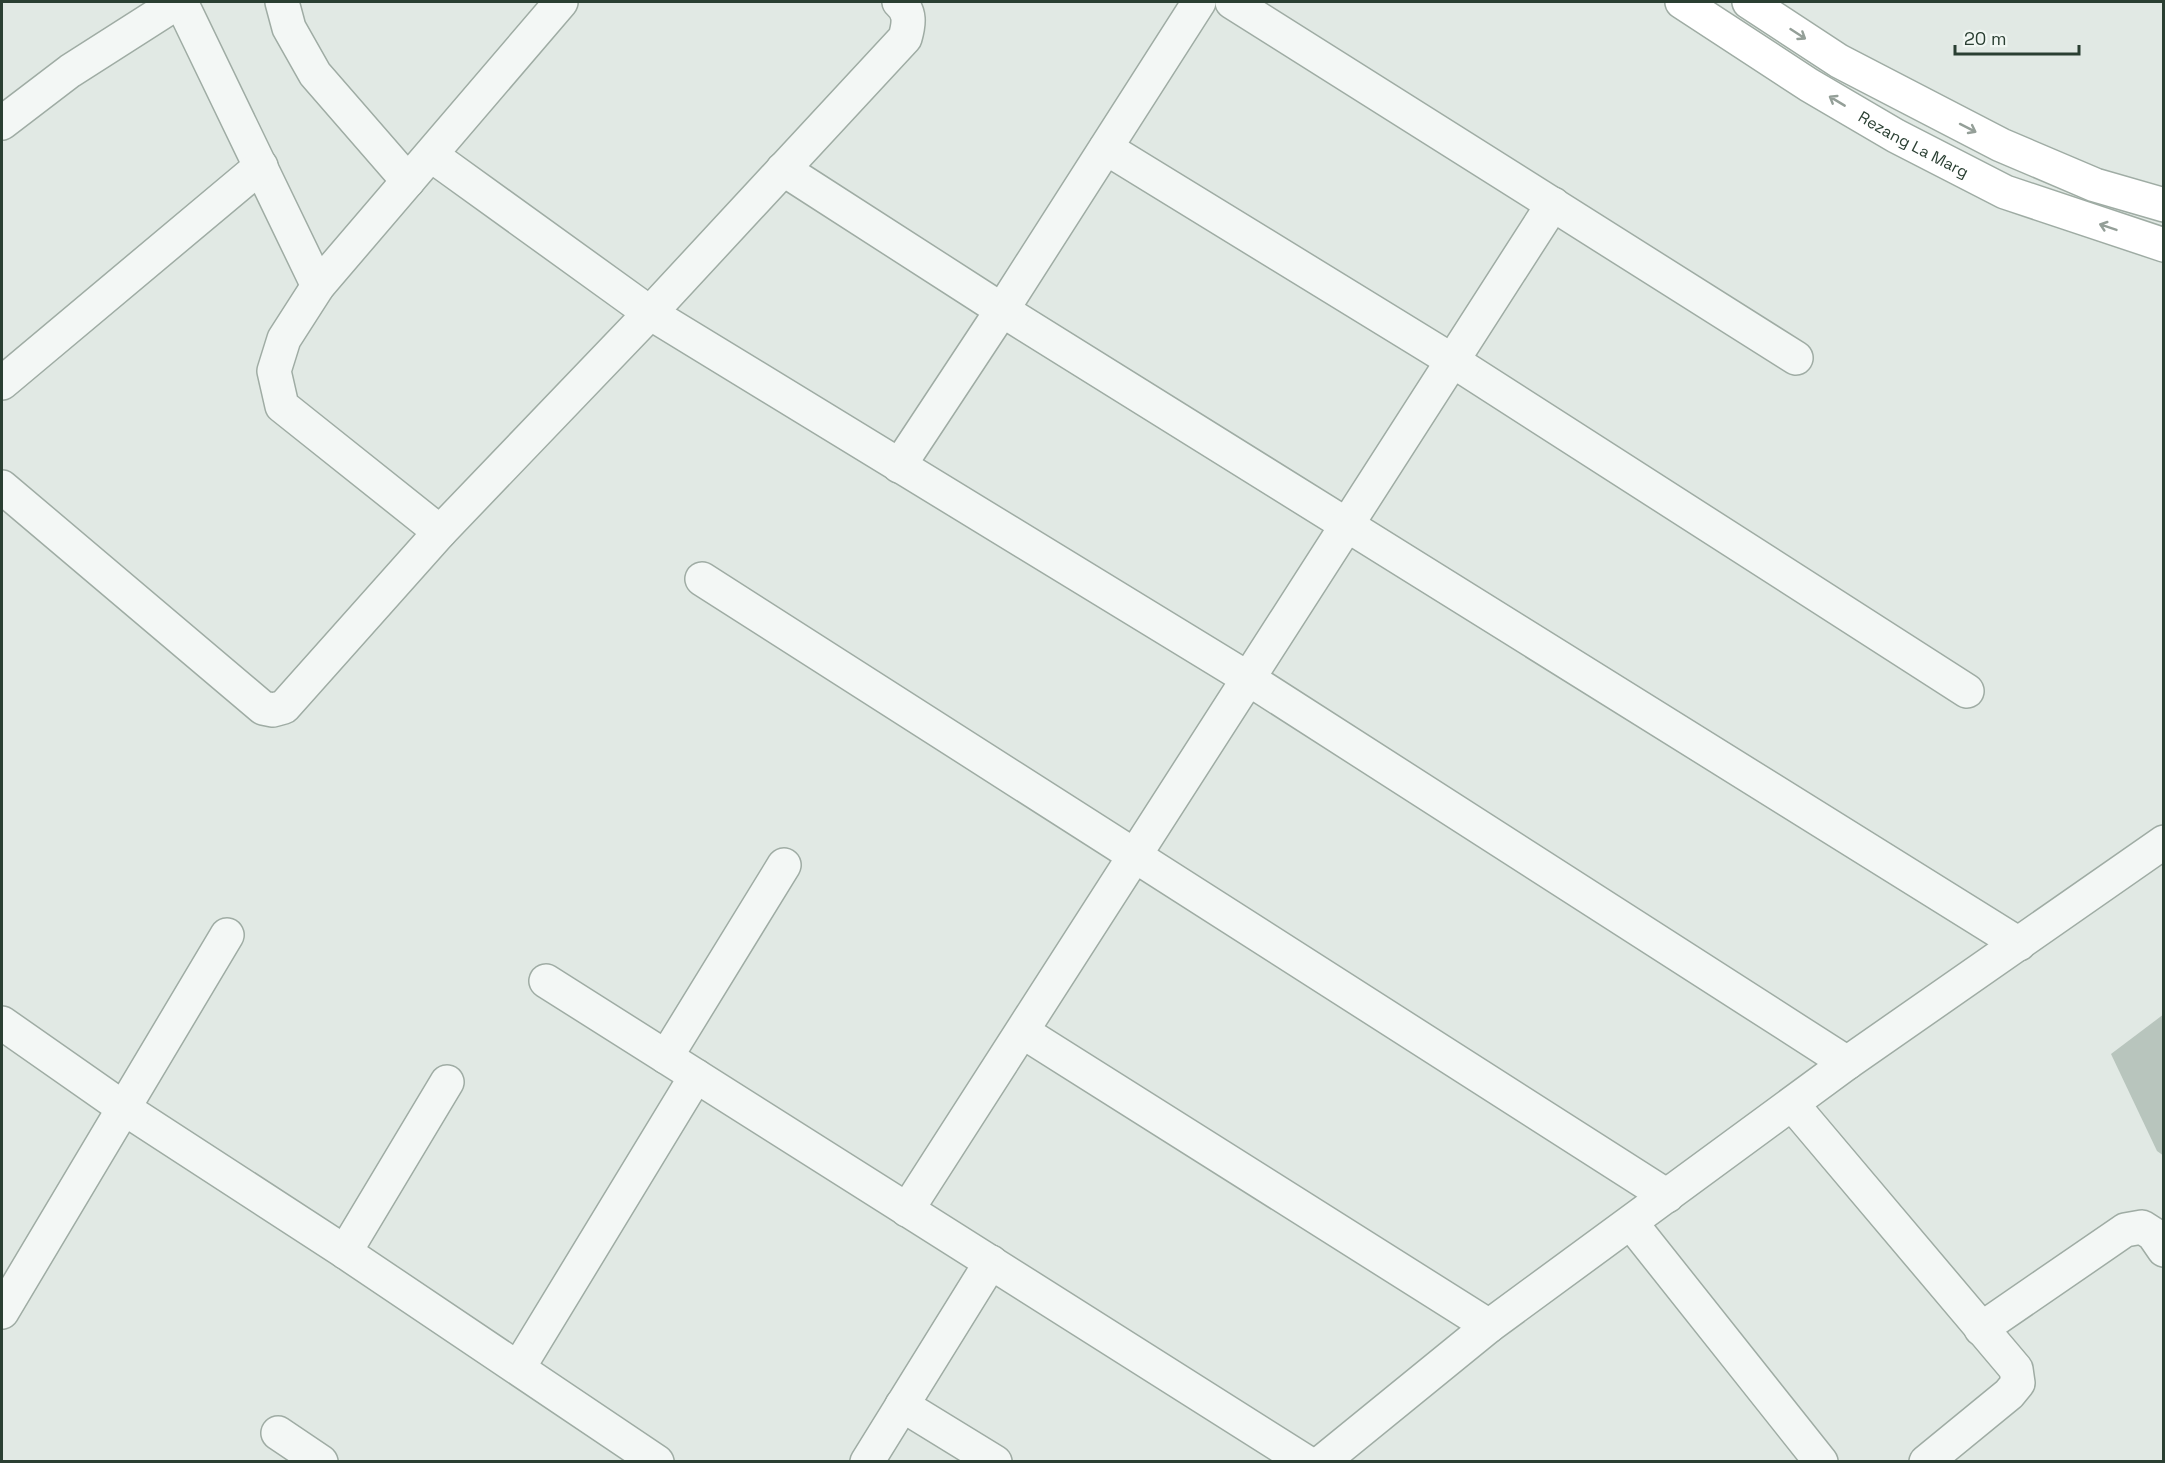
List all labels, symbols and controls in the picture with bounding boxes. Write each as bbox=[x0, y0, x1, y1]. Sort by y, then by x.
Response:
scale bar bbox=[1955, 18, 2080, 56]
text: 20 m bbox=[1964, 27, 2007, 50]
one-way arrow bbox=[1789, 28, 1805, 40]
one-way arrow bbox=[1829, 95, 1846, 107]
street label: Rezang La Marg bbox=[1855, 106, 1972, 182]
one-way arrow bbox=[1959, 123, 1977, 134]
one-way arrow bbox=[2099, 220, 2118, 231]

